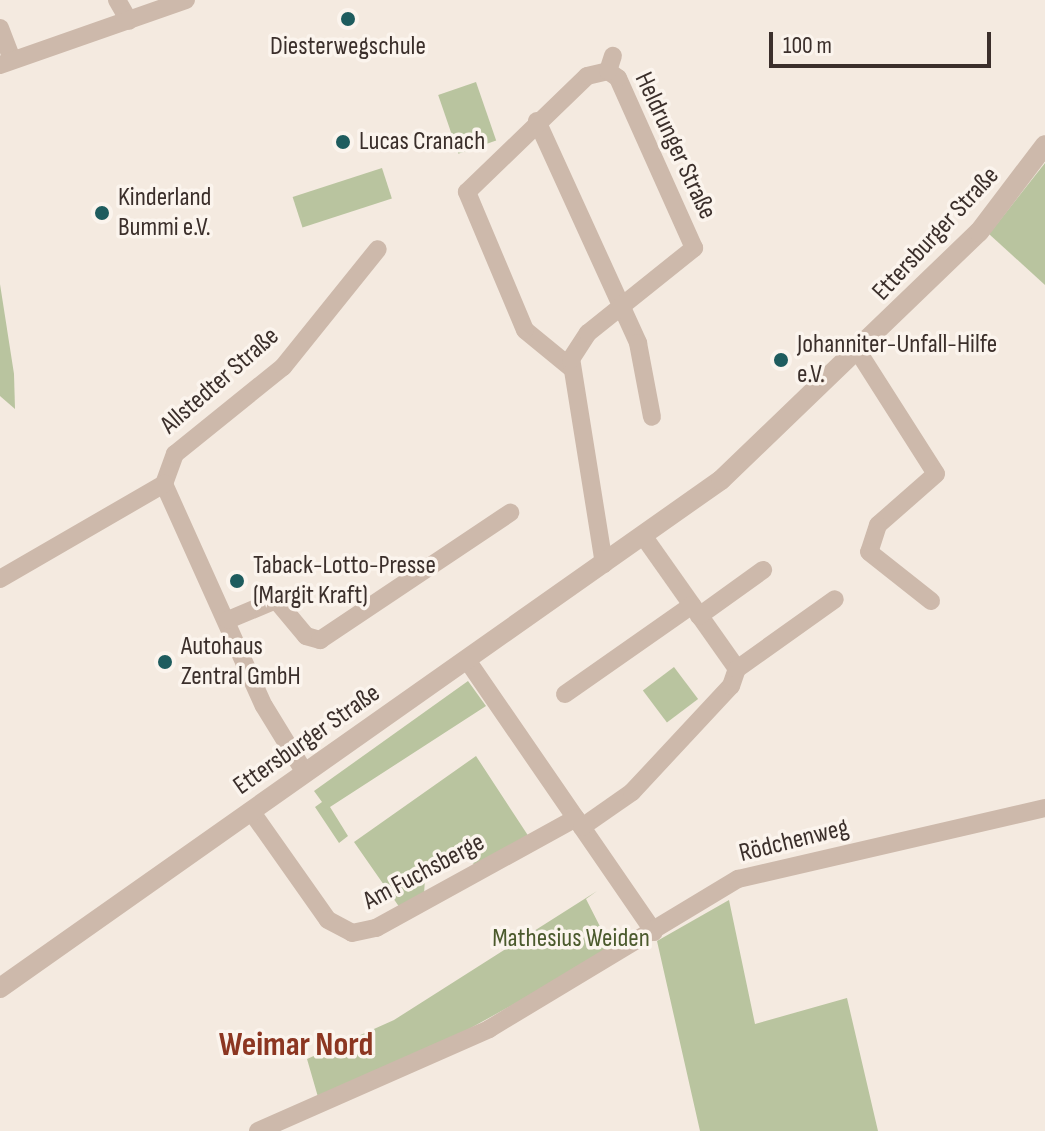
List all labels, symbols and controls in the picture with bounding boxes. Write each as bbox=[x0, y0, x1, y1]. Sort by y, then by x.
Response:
marker: Diesterwegschule bbox=[339, 10, 357, 28]
scale bar bbox=[773, 16, 995, 66]
place label: Diesterwegschule bbox=[270, 31, 426, 63]
text: 100 m bbox=[783, 31, 832, 60]
street label: Heldrunger Straße bbox=[627, 68, 723, 224]
place label: Lucas Cranach bbox=[359, 126, 485, 158]
marker: Lucas Cranach bbox=[334, 133, 352, 151]
street label: Ettersburger Straße bbox=[866, 161, 1006, 307]
place label: Kinderland Bummi e.V. bbox=[118, 182, 211, 244]
marker: Kinderland Bummi e.V. bbox=[93, 204, 111, 222]
street label: Allstedter Straße bbox=[154, 321, 286, 441]
place label: Johanniter-Unfall-Hilfe e.V. bbox=[797, 329, 997, 390]
marker: Johanniter-Unfall-Hilfe e.V. bbox=[772, 351, 790, 369]
place label: Taback-Lotto-Presse (Margit Kraft) bbox=[253, 550, 436, 612]
marker: Taback-Lotto-Presse (Margit Kraft) bbox=[228, 572, 246, 590]
place label: Autohaus Zentral GmbH bbox=[181, 631, 301, 692]
marker: Autohaus Zentral GmbH bbox=[156, 653, 174, 671]
street label: Ettersburger Straße bbox=[228, 678, 386, 802]
street label: Rödchenweg bbox=[736, 812, 852, 870]
street label: Am Fuchsberge bbox=[358, 827, 490, 917]
park label: Mathesius Weiden bbox=[492, 923, 650, 955]
district label: Weimar Nord bbox=[219, 1025, 373, 1065]

